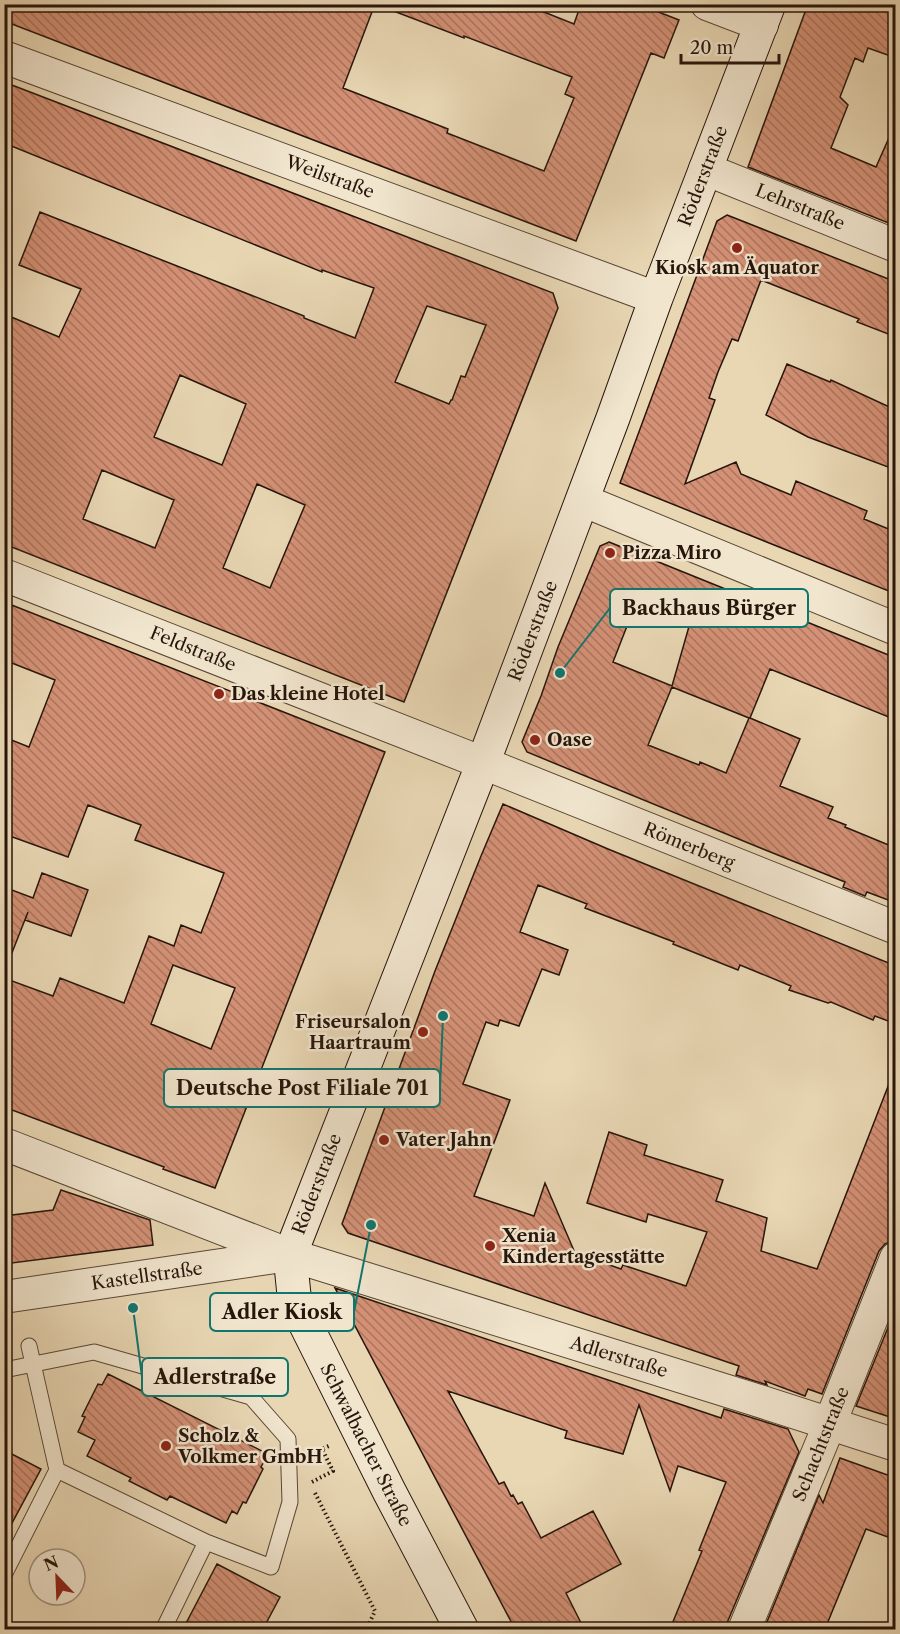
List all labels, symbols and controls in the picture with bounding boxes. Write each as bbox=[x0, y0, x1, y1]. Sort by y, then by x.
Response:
scale bar bbox=[681, 27, 778, 65]
text: 20 m bbox=[690, 37, 734, 59]
street label: Röderstraße bbox=[674, 122, 732, 230]
street label: Weilstraße bbox=[282, 150, 377, 203]
street label: Lehrstraße bbox=[752, 179, 848, 235]
marker: Kiosk am Äquator bbox=[730, 241, 744, 255]
place label: Kiosk am Äquator bbox=[655, 256, 819, 279]
place label: Pizza Miro bbox=[622, 542, 721, 564]
marker: Pizza Miro bbox=[603, 546, 617, 560]
street label: Röderstraße bbox=[504, 577, 562, 685]
callout: Backhaus Bürger bbox=[610, 589, 808, 627]
text: Backhaus Bürger bbox=[622, 596, 796, 620]
street label: Feldstraße bbox=[147, 622, 239, 676]
place label: Das kleine Hotel bbox=[231, 683, 385, 705]
marker: Das kleine Hotel bbox=[212, 687, 226, 701]
place label: Oase bbox=[547, 729, 592, 751]
marker: Oase bbox=[528, 733, 542, 747]
street label: Römerberg bbox=[640, 818, 738, 874]
place label: Friseursalon Haartraum bbox=[295, 1011, 412, 1054]
marker: Friseursalon Haartraum bbox=[416, 1025, 430, 1039]
callout: Deutsche Post Filiale 701 bbox=[164, 1069, 440, 1107]
text: Deutsche Post Filiale 701 bbox=[176, 1076, 428, 1100]
place label: Vater Jahn bbox=[395, 1129, 492, 1151]
street label: Röderstraße bbox=[288, 1130, 346, 1238]
marker: Vater Jahn bbox=[377, 1133, 391, 1147]
place label: Xenia Kindertagesstätte bbox=[501, 1225, 665, 1268]
marker: Xenia Kindertagesstätte bbox=[483, 1239, 497, 1253]
street label: Kastellstraße bbox=[90, 1257, 204, 1295]
callout: Adler Kiosk bbox=[210, 1293, 354, 1331]
text: Adler Kiosk bbox=[221, 1300, 343, 1324]
street label: Adlerstraße bbox=[567, 1331, 670, 1382]
callout: Adlerstraße bbox=[142, 1358, 288, 1396]
street label: Schwalbacher Straße bbox=[315, 1360, 417, 1530]
text: Adlerstraße bbox=[153, 1365, 276, 1389]
street label: Schachtstraße bbox=[788, 1383, 854, 1505]
place label: Scholz & Volkmer GmbH bbox=[177, 1425, 323, 1468]
marker: Scholz & Volkmer GmbH bbox=[159, 1439, 173, 1453]
north arrow bbox=[27, 1547, 87, 1607]
text: N bbox=[41, 1551, 62, 1575]

